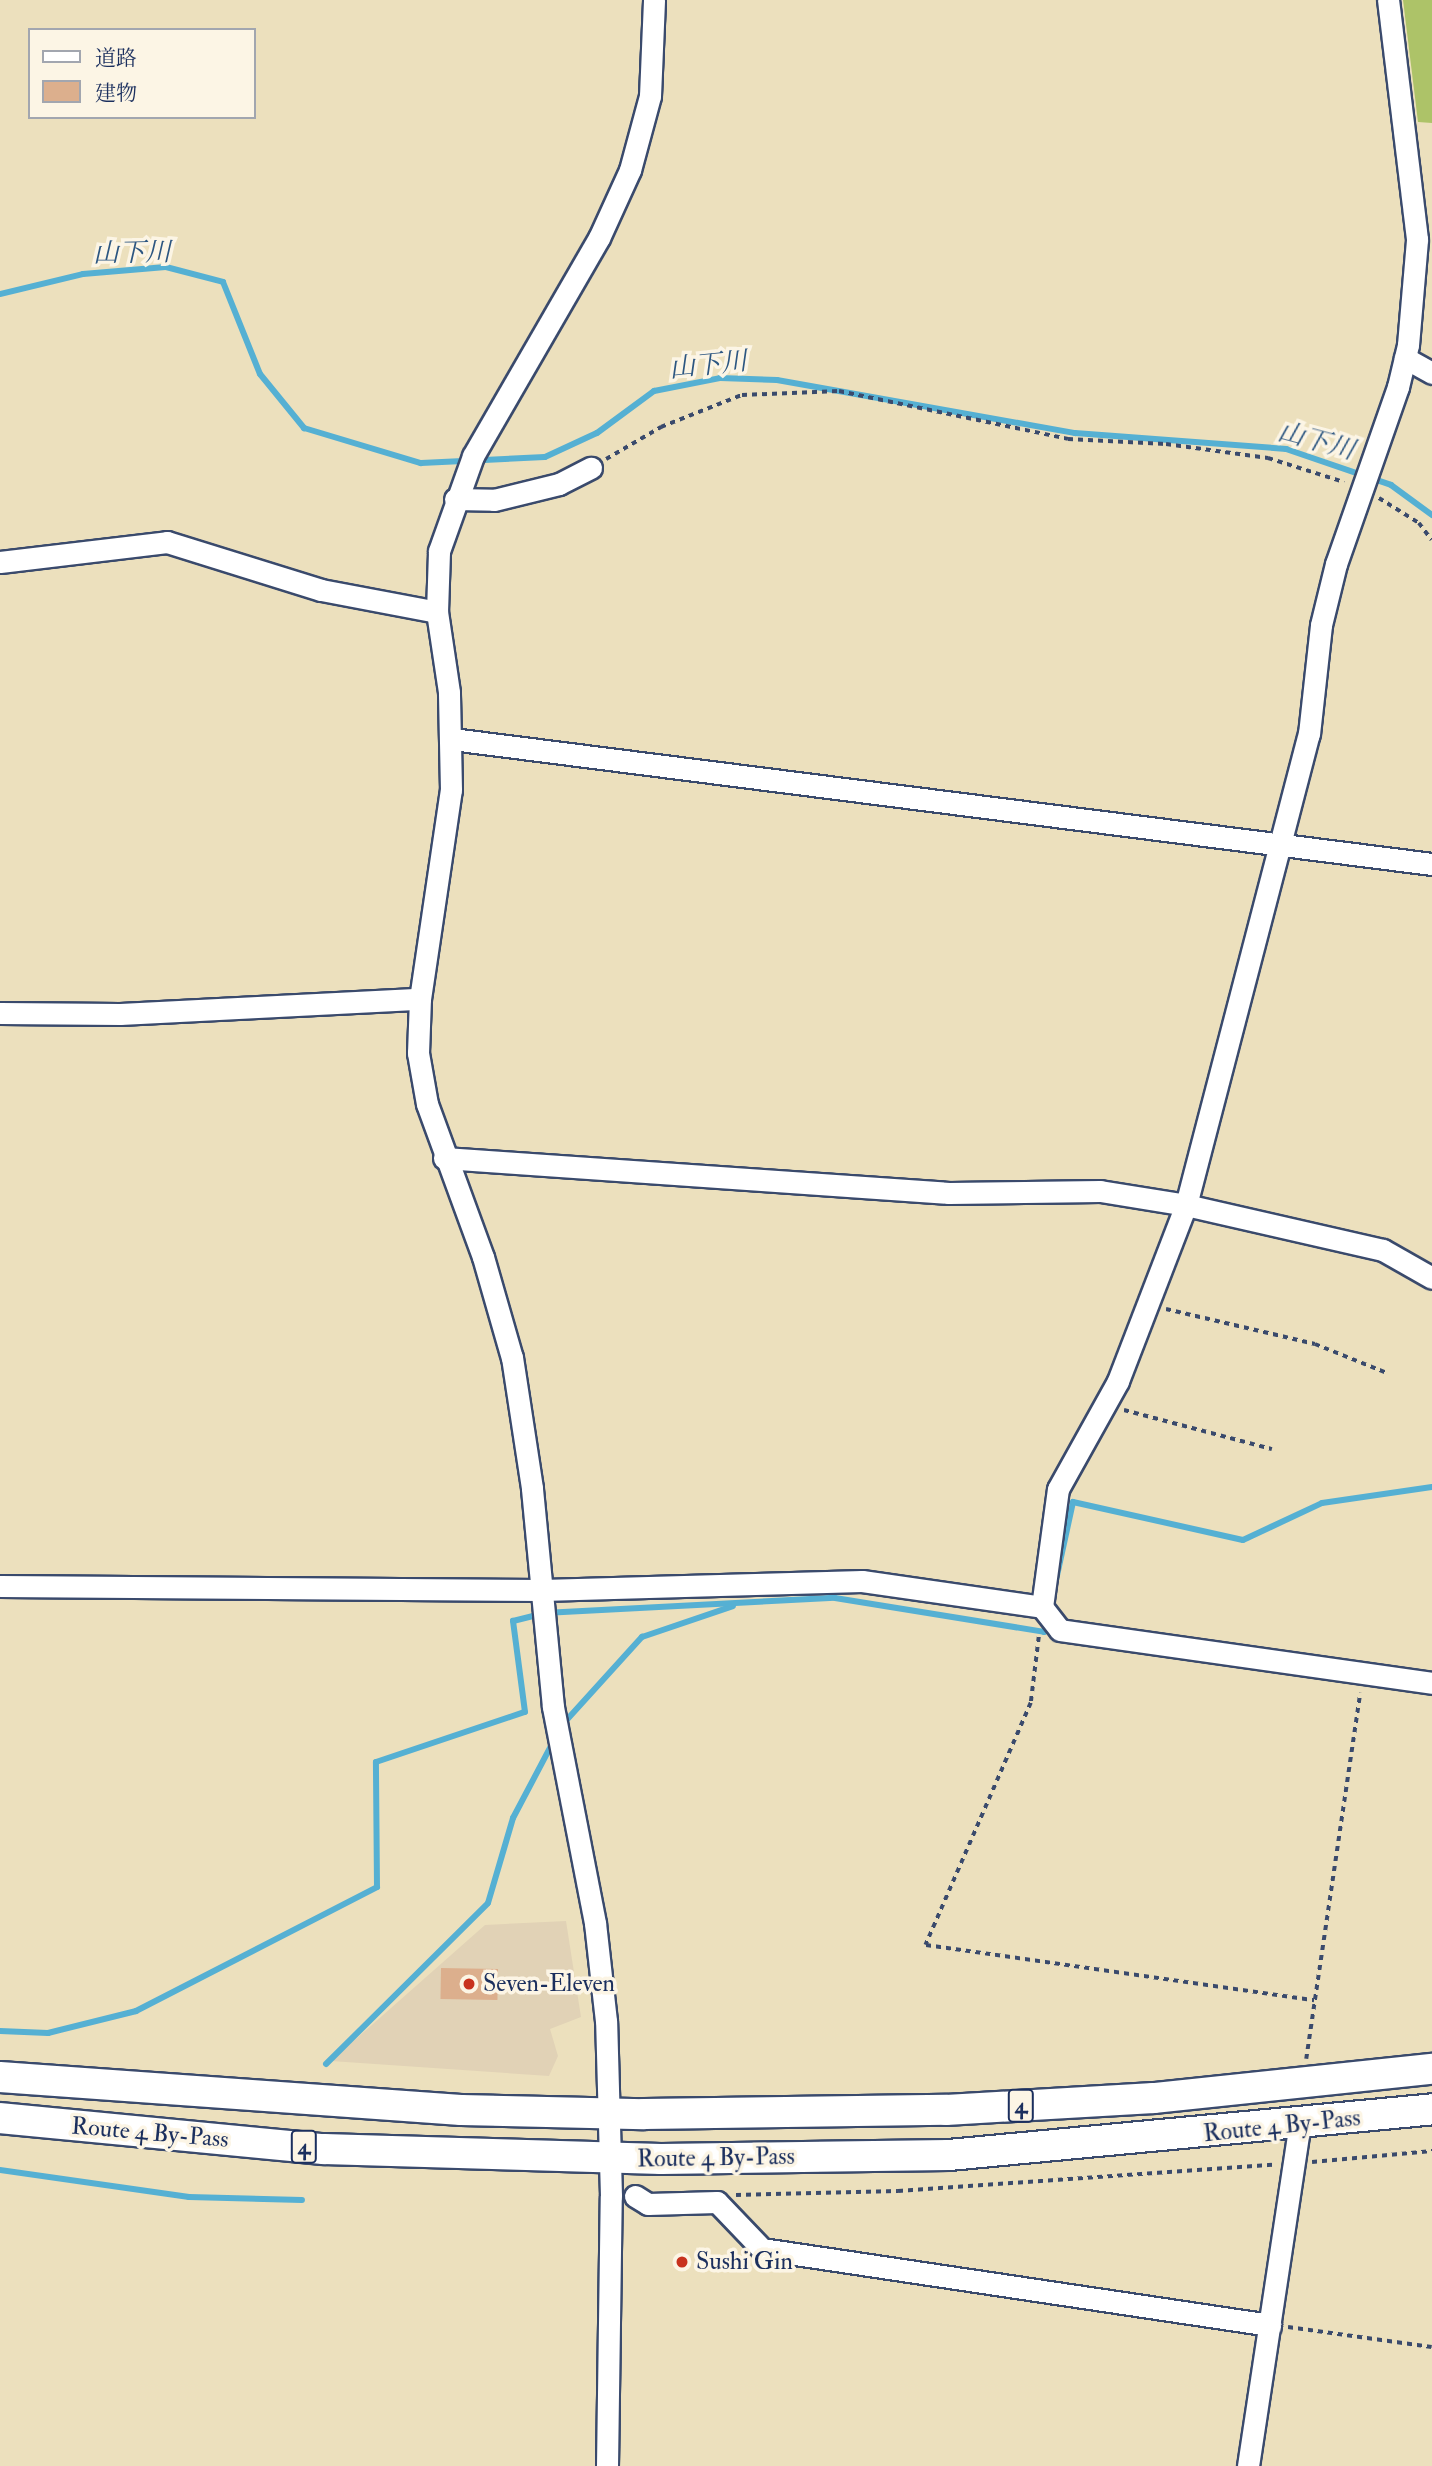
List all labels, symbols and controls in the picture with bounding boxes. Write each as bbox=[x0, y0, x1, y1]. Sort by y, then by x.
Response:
legend bbox=[28, 28, 256, 119]
text: 道路 bbox=[95, 45, 137, 72]
text: 建物 bbox=[95, 80, 137, 107]
water label: 山下川 bbox=[93, 238, 171, 270]
water label: 山下川 bbox=[668, 346, 748, 386]
water label: 山下川 bbox=[1274, 417, 1358, 467]
place label: Seven-Eleven bbox=[483, 1970, 615, 1998]
marker: Seven-Eleven bbox=[461, 1976, 477, 1992]
road number: 4 bbox=[1007, 2086, 1035, 2126]
street label: Route 4 By-Pass bbox=[1202, 2103, 1362, 2149]
street label: Route 4 By-Pass bbox=[70, 2112, 230, 2154]
road number: 4 bbox=[290, 2128, 318, 2166]
street label: Route 4 By-Pass bbox=[637, 2142, 795, 2174]
place label: Sushi Gin bbox=[696, 2248, 793, 2276]
marker: Sushi Gin bbox=[674, 2254, 690, 2270]

